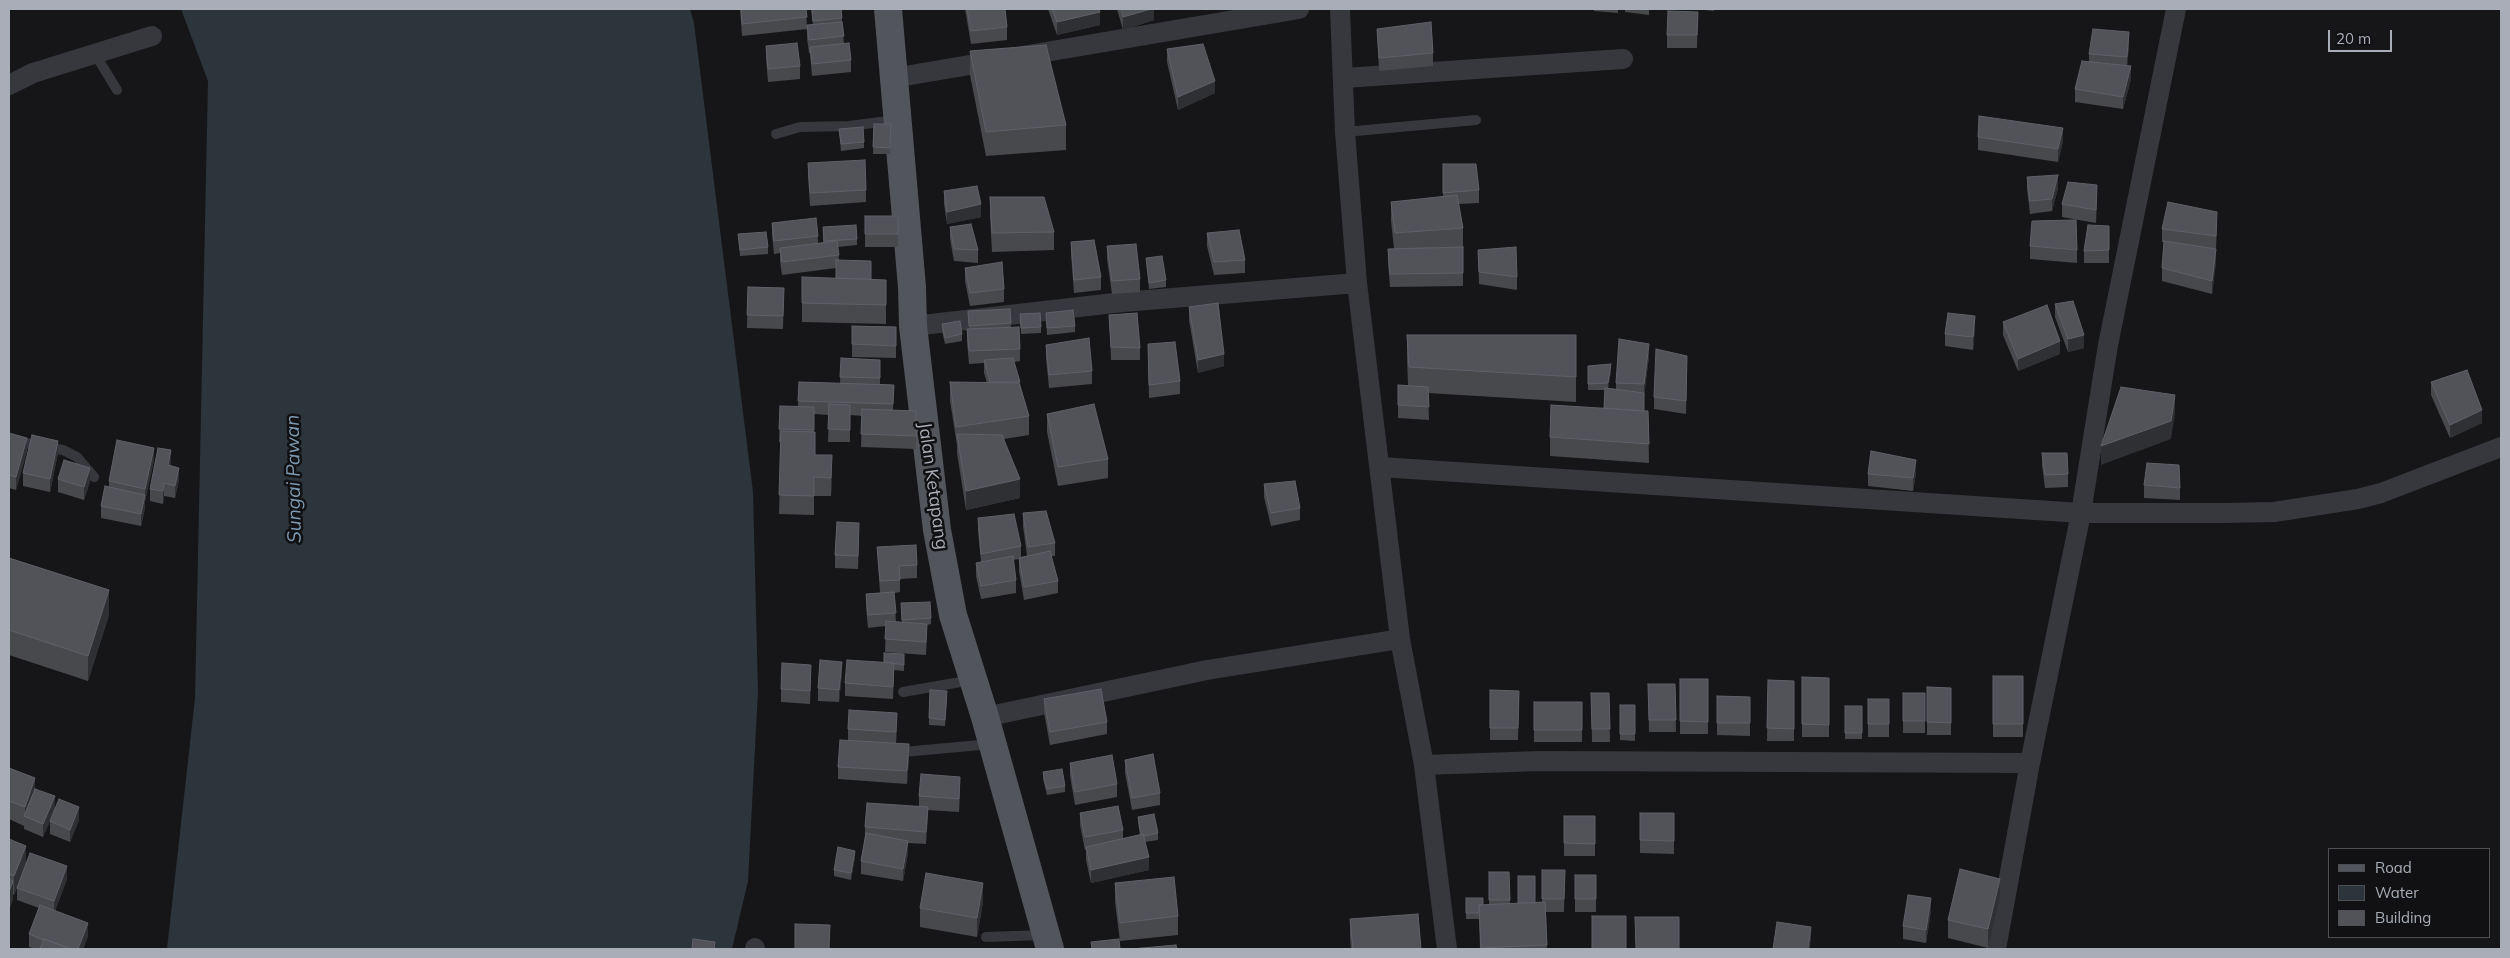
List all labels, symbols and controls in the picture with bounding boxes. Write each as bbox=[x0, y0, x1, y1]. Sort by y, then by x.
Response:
scale bar bbox=[2330, 20, 2394, 52]
text: 20 m bbox=[2336, 29, 2371, 48]
water label: Sungai Pawan bbox=[281, 415, 307, 543]
street label: Jalan Ketapang bbox=[913, 421, 953, 551]
legend bbox=[2328, 848, 2490, 938]
text: Road bbox=[2375, 858, 2412, 877]
text: Water bbox=[2375, 883, 2419, 902]
text: Building bbox=[2375, 908, 2431, 927]

